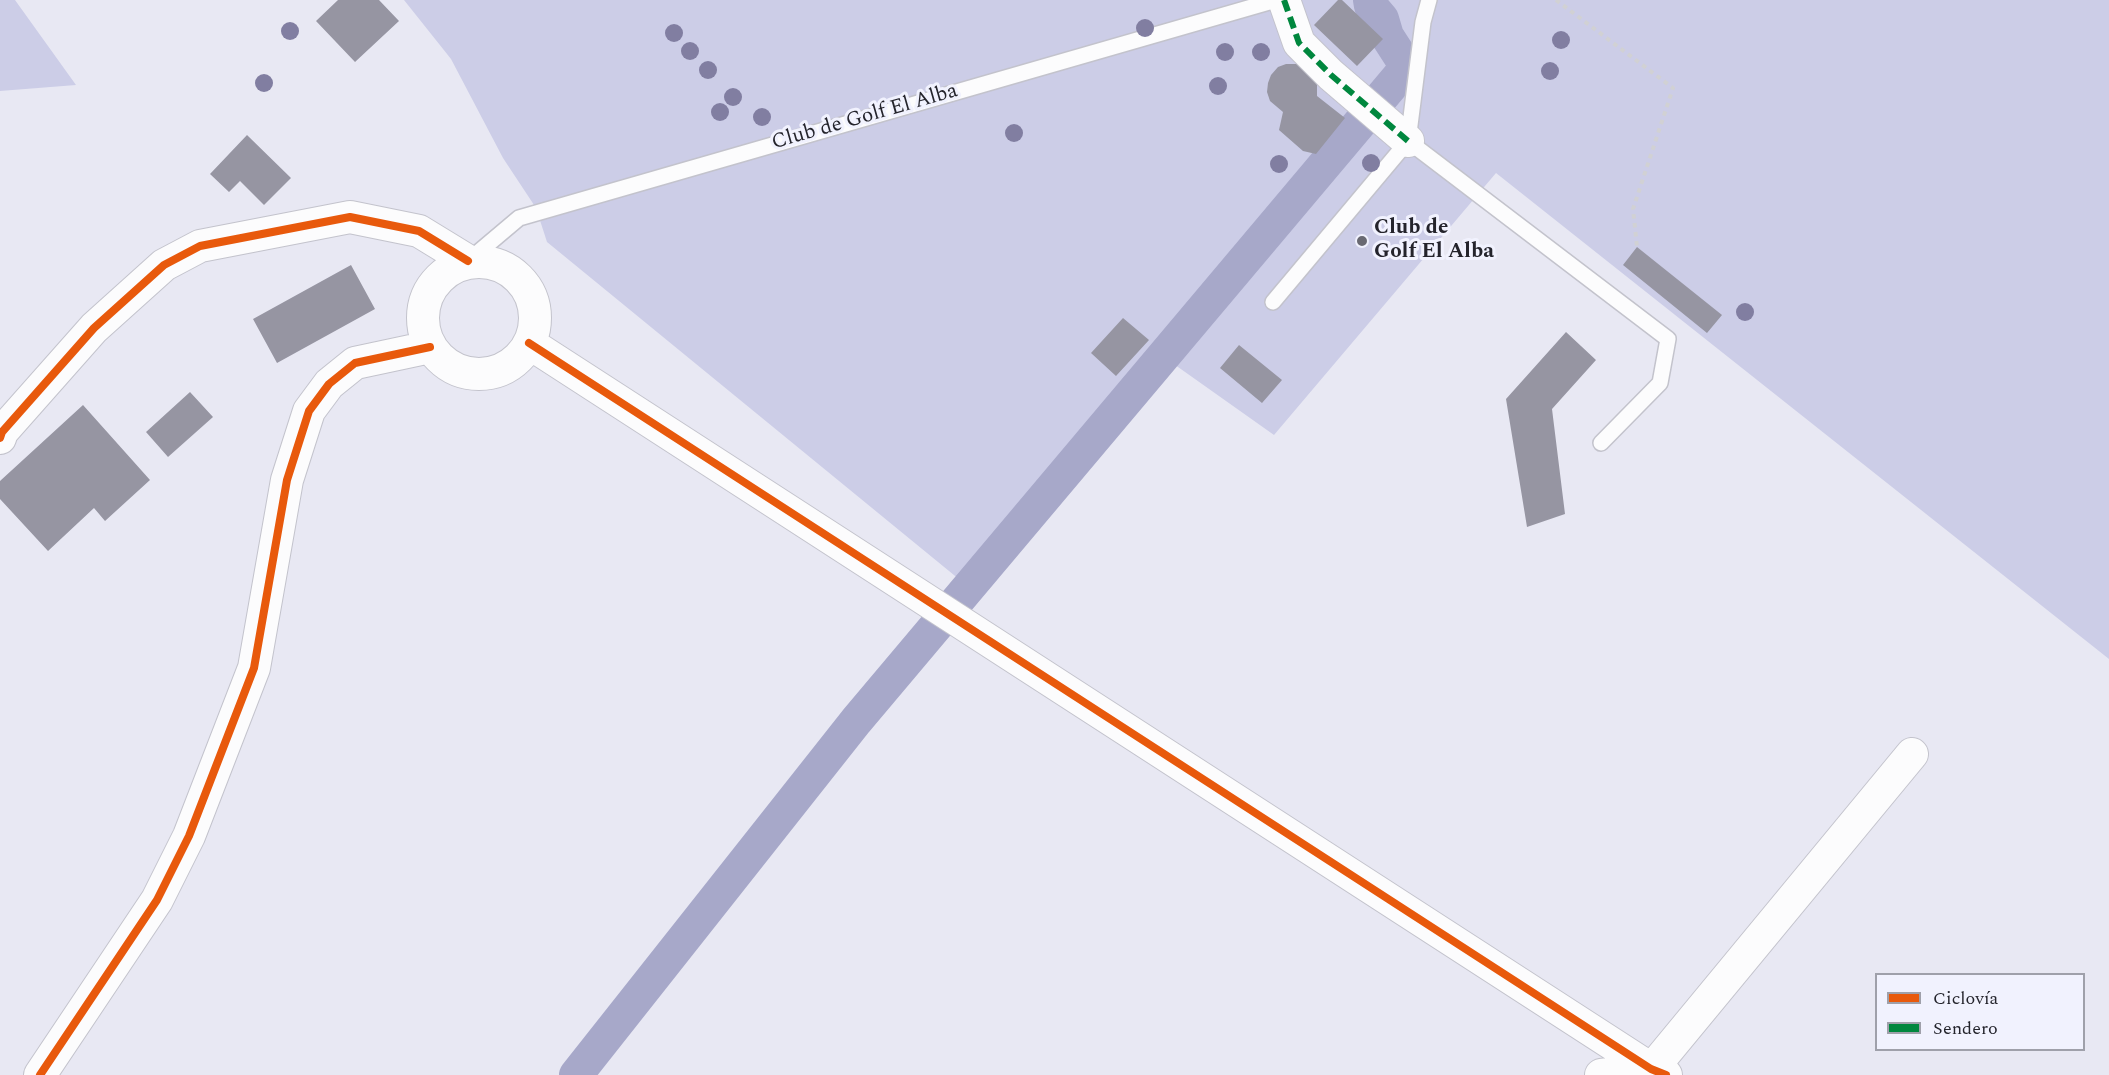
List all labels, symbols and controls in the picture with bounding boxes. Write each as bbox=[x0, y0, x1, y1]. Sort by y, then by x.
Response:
street label: Club de Golf El Alba bbox=[769, 79, 961, 157]
place label: Club de Golf El Alba bbox=[1374, 216, 1494, 266]
marker: Club de Golf El Alba bbox=[1355, 234, 1369, 248]
legend bbox=[1875, 973, 2085, 1051]
text: Ciclovía bbox=[1933, 985, 1998, 1012]
text: Sendero bbox=[1933, 1015, 1998, 1042]

